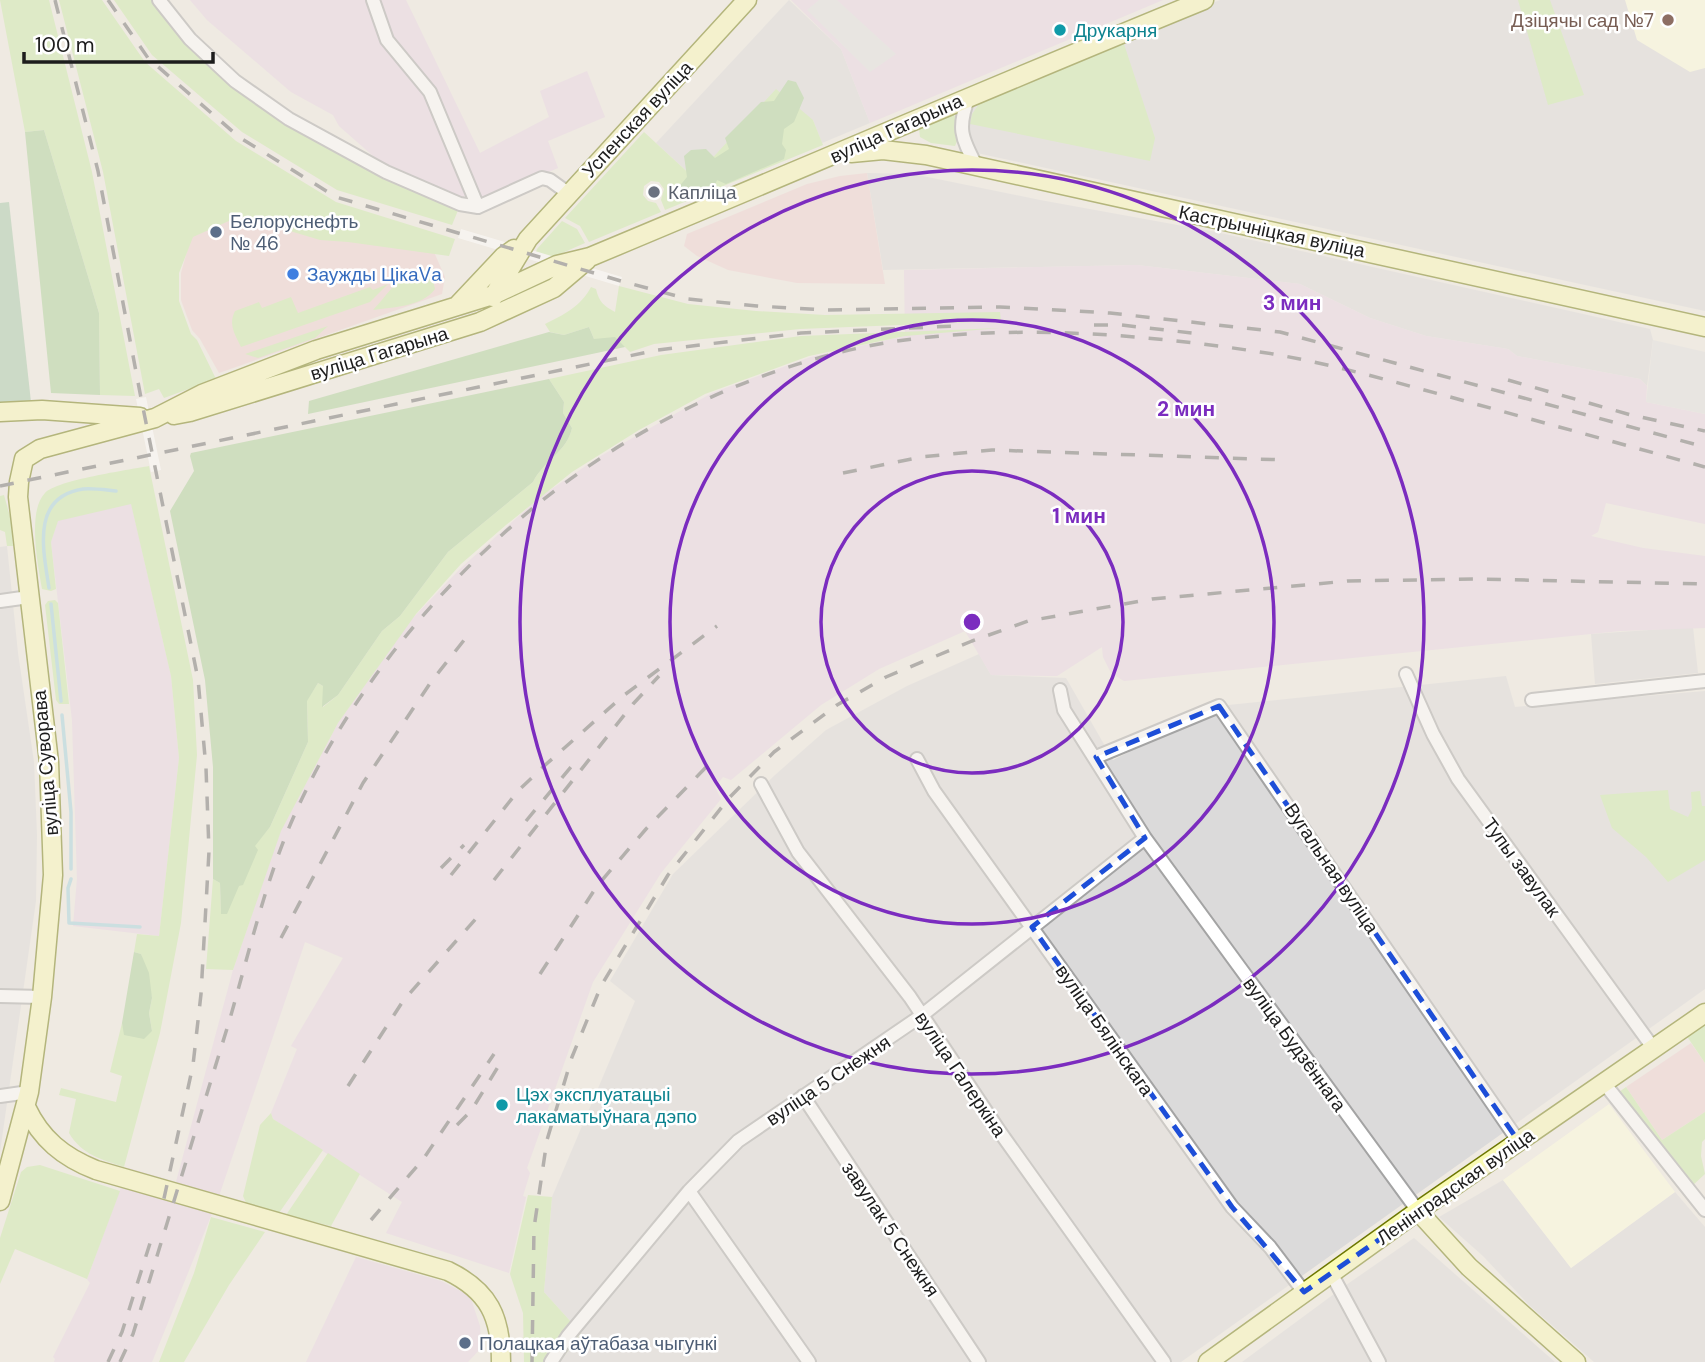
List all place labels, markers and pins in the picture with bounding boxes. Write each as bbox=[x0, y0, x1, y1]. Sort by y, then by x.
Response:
place label: Дзіцячы сад №7 bbox=[1511, 8, 1654, 33]
marker: Дзіцячы сад №7 bbox=[1660, 12, 1676, 28]
place label: Друкарня bbox=[1074, 18, 1157, 43]
marker: Друкарня bbox=[1052, 22, 1068, 38]
place label: Капліца bbox=[668, 180, 737, 205]
marker: Капліца bbox=[646, 184, 662, 200]
place label: Белоруснефть № 46 bbox=[230, 209, 358, 256]
marker: Белоруснефть № 46 bbox=[208, 224, 224, 240]
place label: Заужды ЦікаVа bbox=[307, 262, 442, 287]
marker: Заужды ЦікаVа bbox=[285, 266, 301, 282]
centre of rings bbox=[960, 610, 984, 634]
place label: Цэх эксплуатацыі лакаматыўнага дэпо bbox=[516, 1082, 697, 1129]
marker: Цэх эксплуатацыі лакаматыўнага дэпо bbox=[494, 1097, 510, 1113]
place label: Полацкая аўтабаза чыгункі bbox=[479, 1331, 717, 1356]
marker: Полацкая аўтабаза чыгункі bbox=[457, 1335, 473, 1351]

